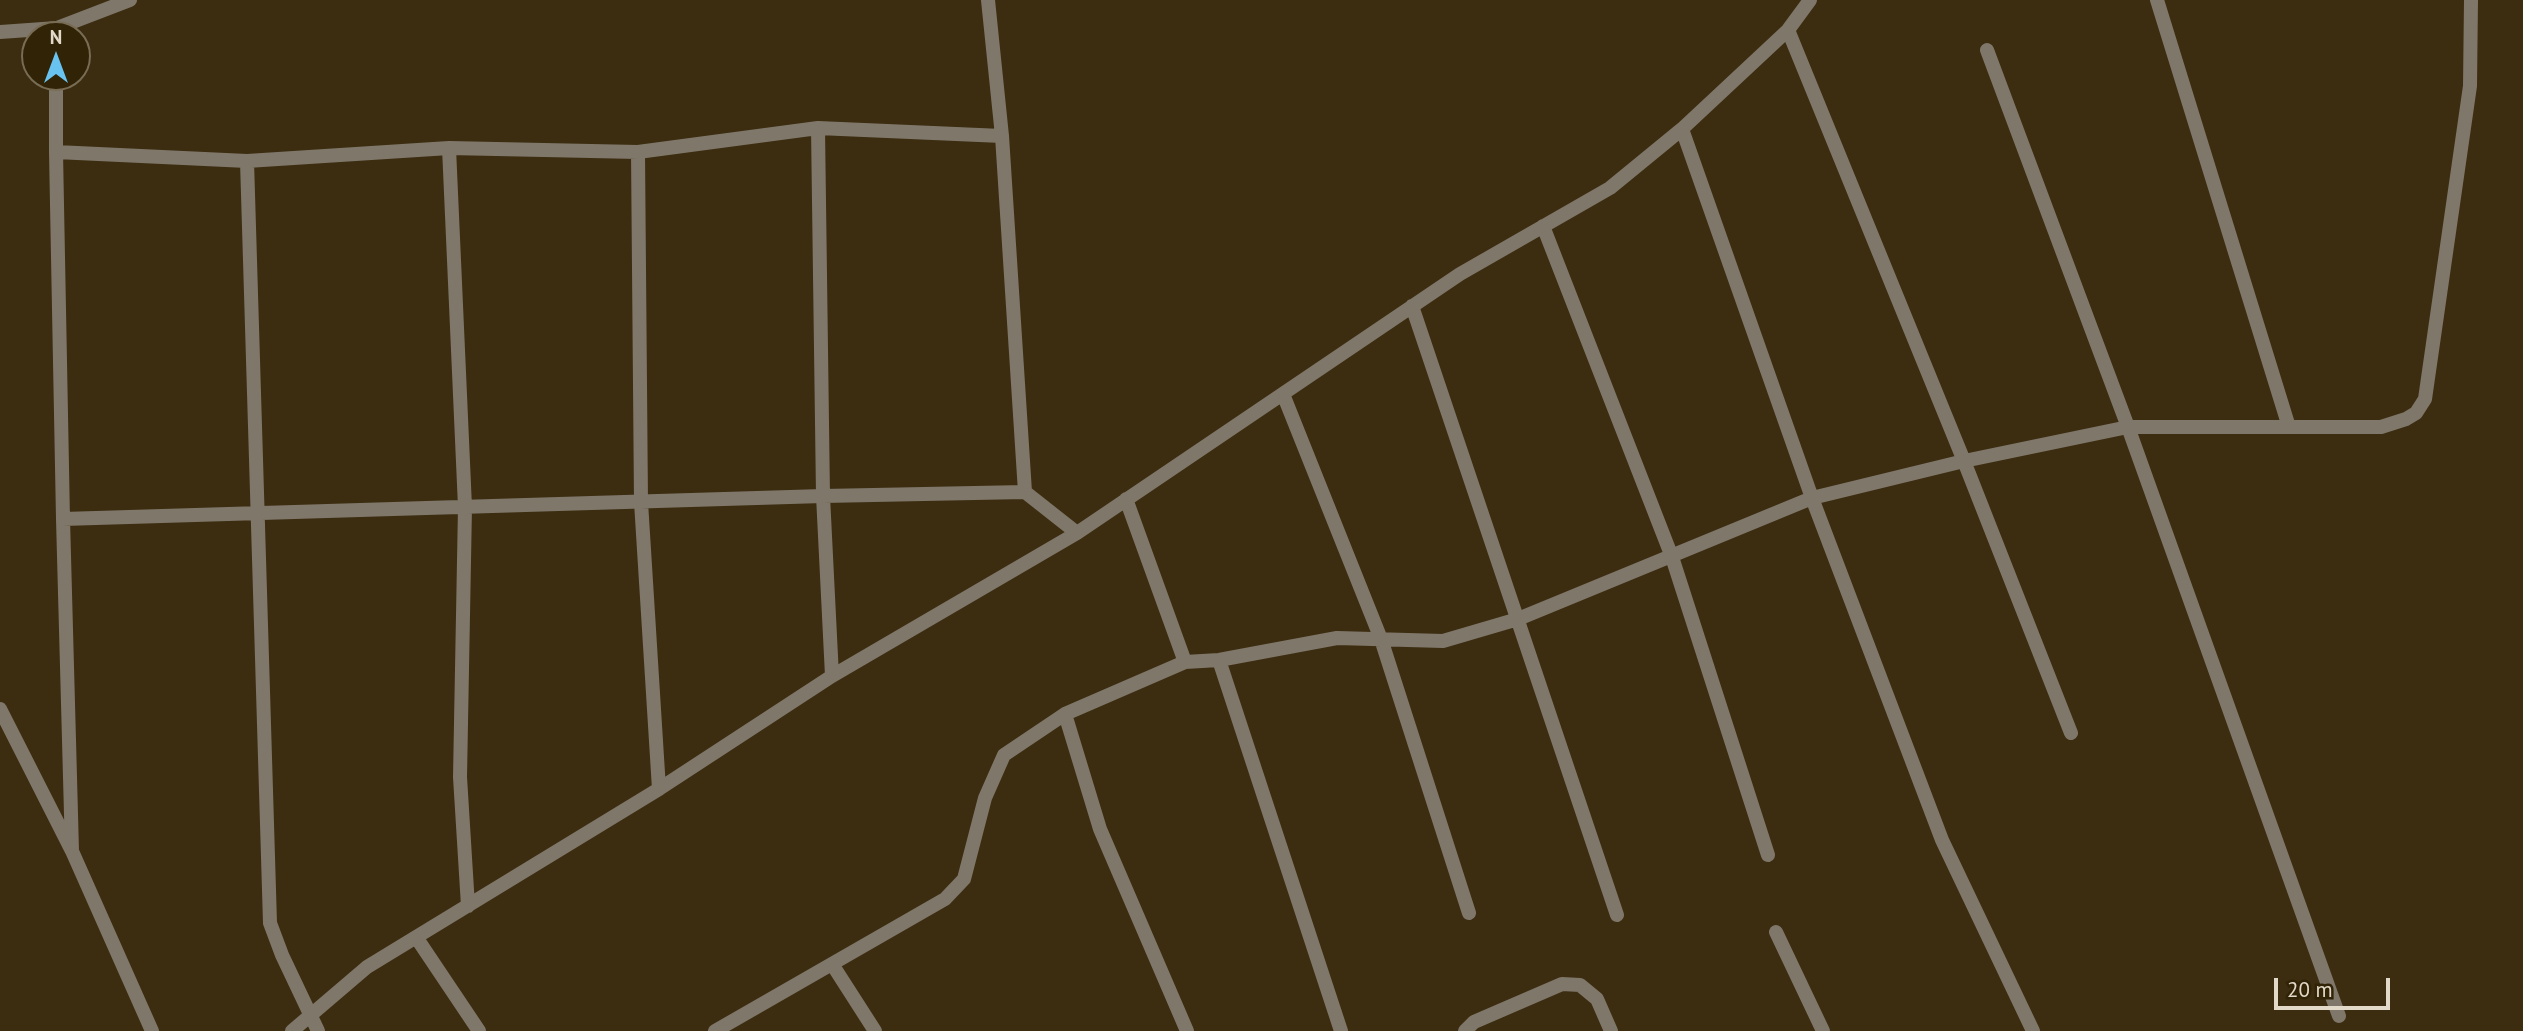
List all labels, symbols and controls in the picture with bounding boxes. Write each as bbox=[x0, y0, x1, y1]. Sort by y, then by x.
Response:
north arrow bbox=[21, 21, 91, 91]
text: N bbox=[50, 25, 62, 49]
scale bar bbox=[2278, 964, 2394, 1008]
text: 20 m bbox=[2287, 976, 2333, 1003]

